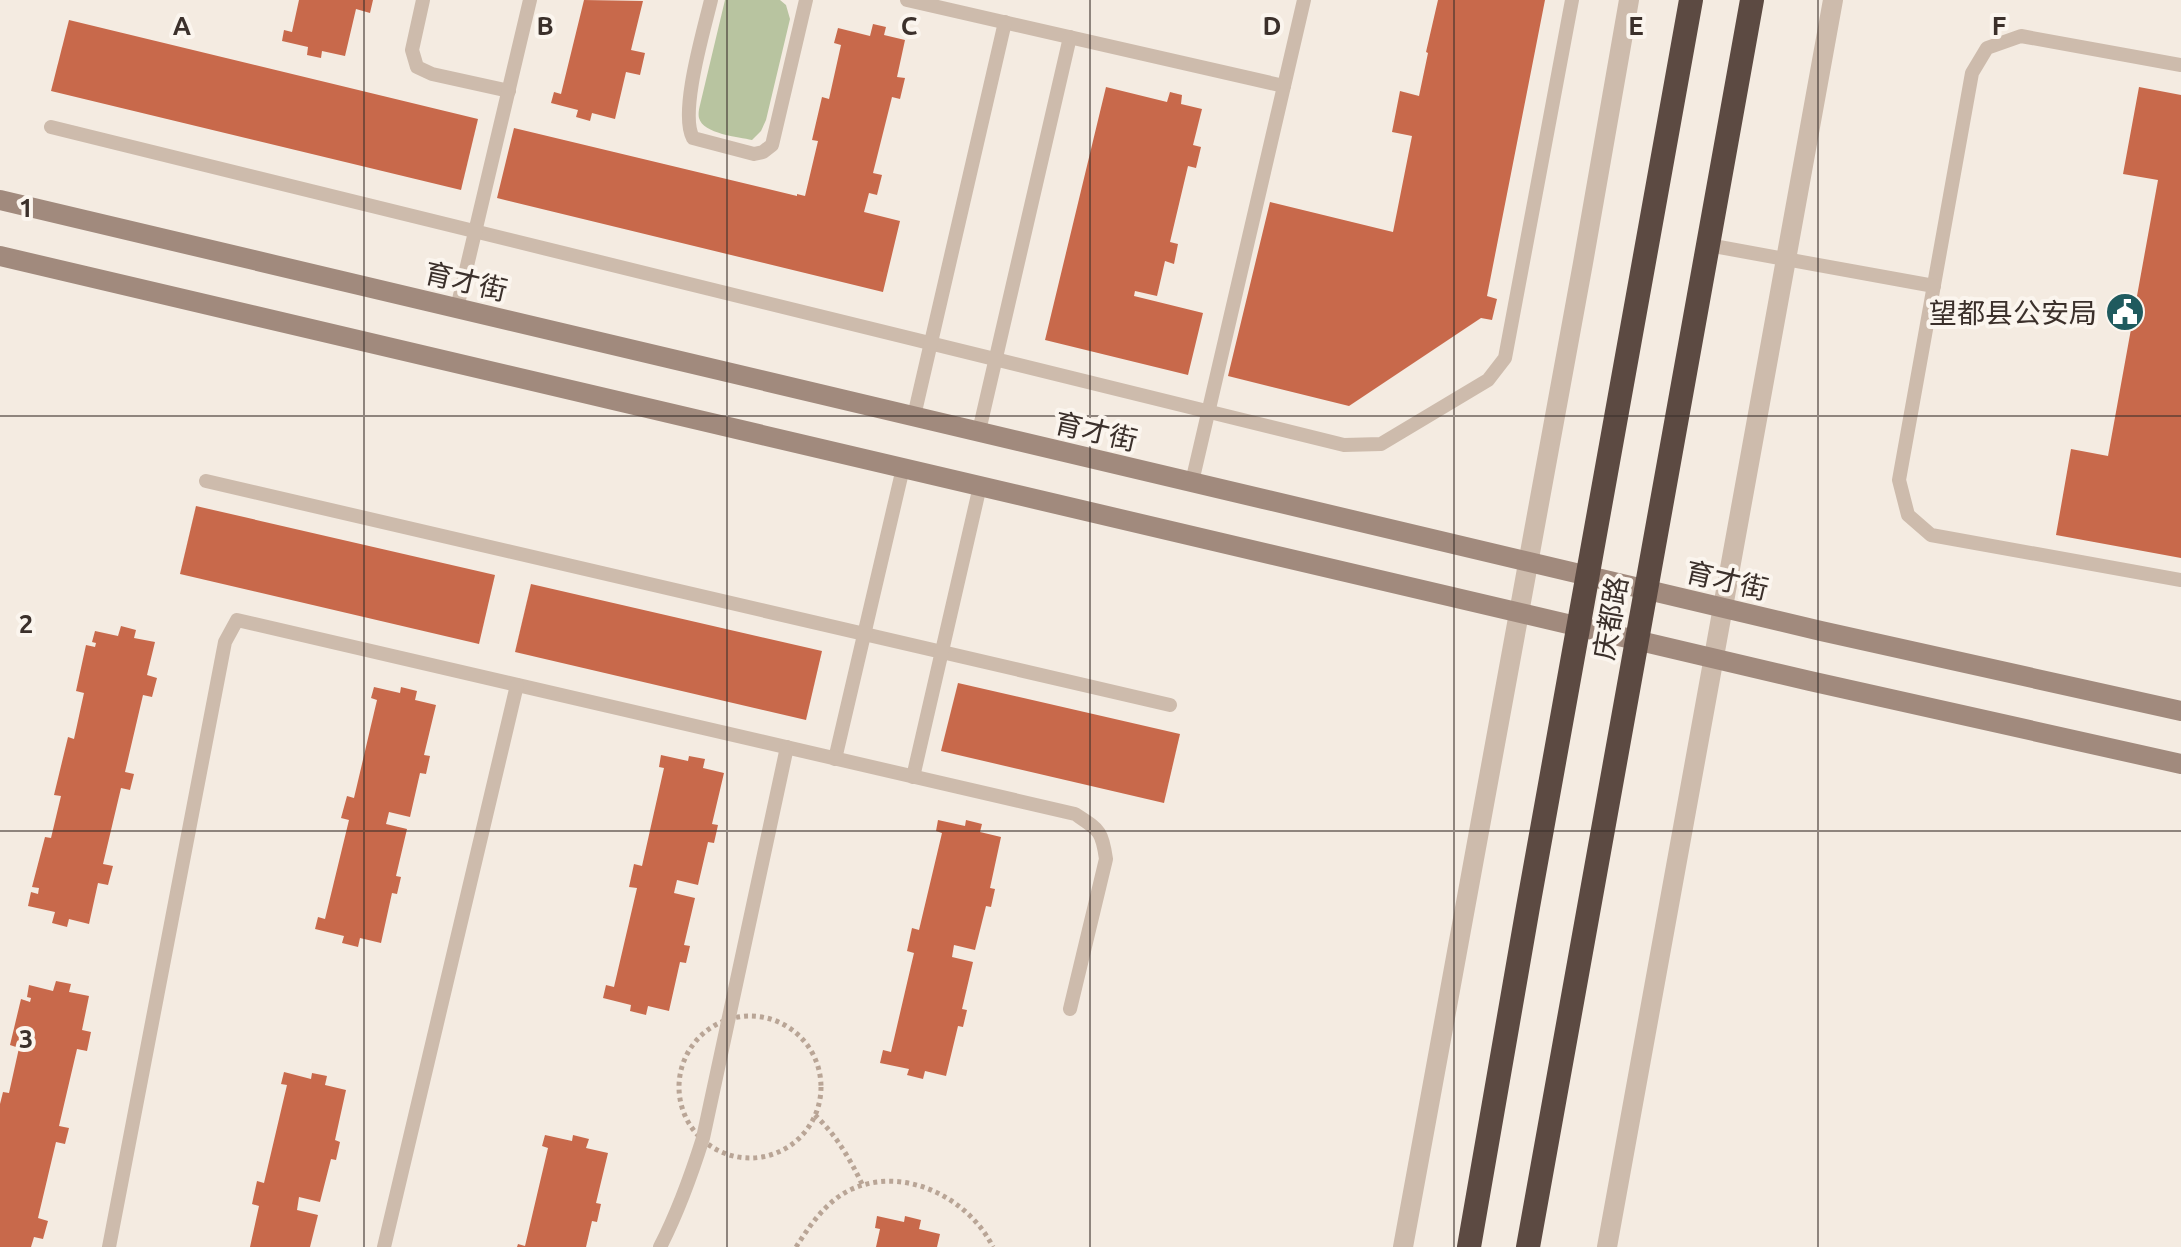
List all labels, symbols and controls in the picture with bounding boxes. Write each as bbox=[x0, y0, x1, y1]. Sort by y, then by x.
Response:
text: A bbox=[173, 11, 192, 40]
text: B bbox=[536, 11, 554, 40]
text: C bbox=[901, 11, 918, 40]
text: D bbox=[1263, 11, 1281, 40]
text: E bbox=[1628, 11, 1644, 40]
text: F bbox=[1992, 11, 2006, 40]
text: 1 bbox=[19, 193, 33, 222]
street label: 育才街 bbox=[422, 256, 510, 306]
public building icon: 望都县公安局 bbox=[2104, 291, 2146, 333]
place label: 望都县公安局 bbox=[1929, 297, 2097, 328]
street label: 育才街 bbox=[1052, 406, 1140, 456]
street label: 育才街 bbox=[1683, 555, 1771, 605]
street label: 庆都路 bbox=[1587, 574, 1633, 662]
text: 2 bbox=[19, 609, 33, 638]
text: 3 bbox=[19, 1024, 33, 1053]

